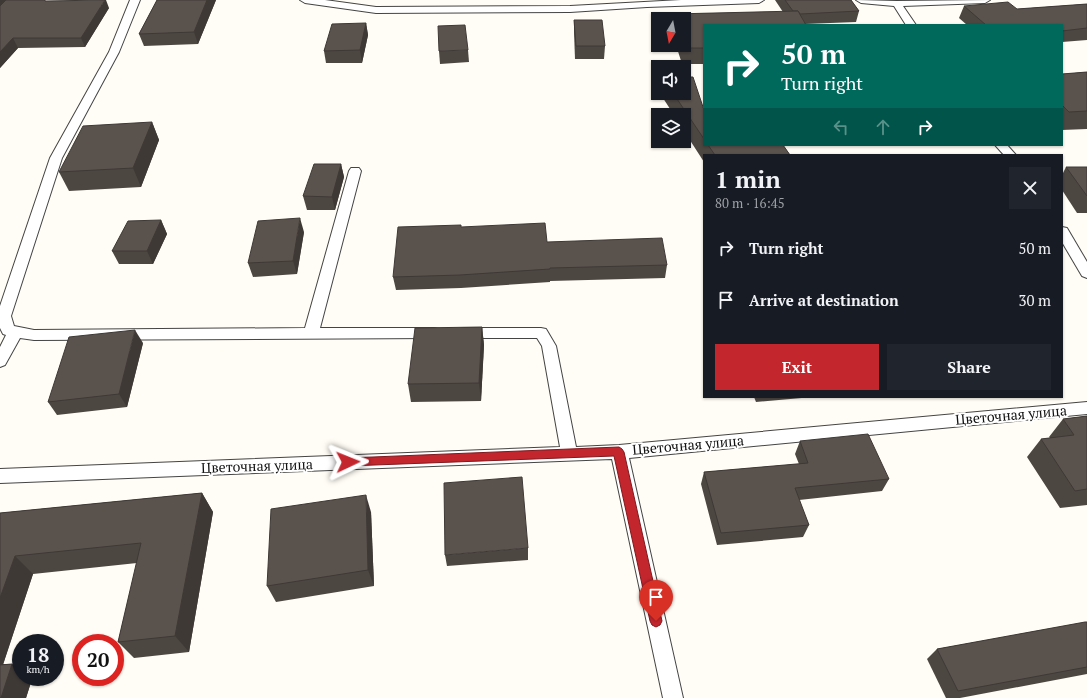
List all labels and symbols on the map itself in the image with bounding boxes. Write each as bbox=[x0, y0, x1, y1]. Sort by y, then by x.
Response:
north arrow bbox=[651, 12, 691, 52]
street label: Цветочная улица bbox=[954, 400, 1068, 429]
street label: Цветочная улица bbox=[631, 430, 745, 459]
position arrow bbox=[327, 441, 369, 483]
street label: Цветочная улица bbox=[201, 454, 313, 477]
pin bbox=[639, 580, 673, 621]
speed limit sign: 20 bbox=[72, 634, 124, 686]

